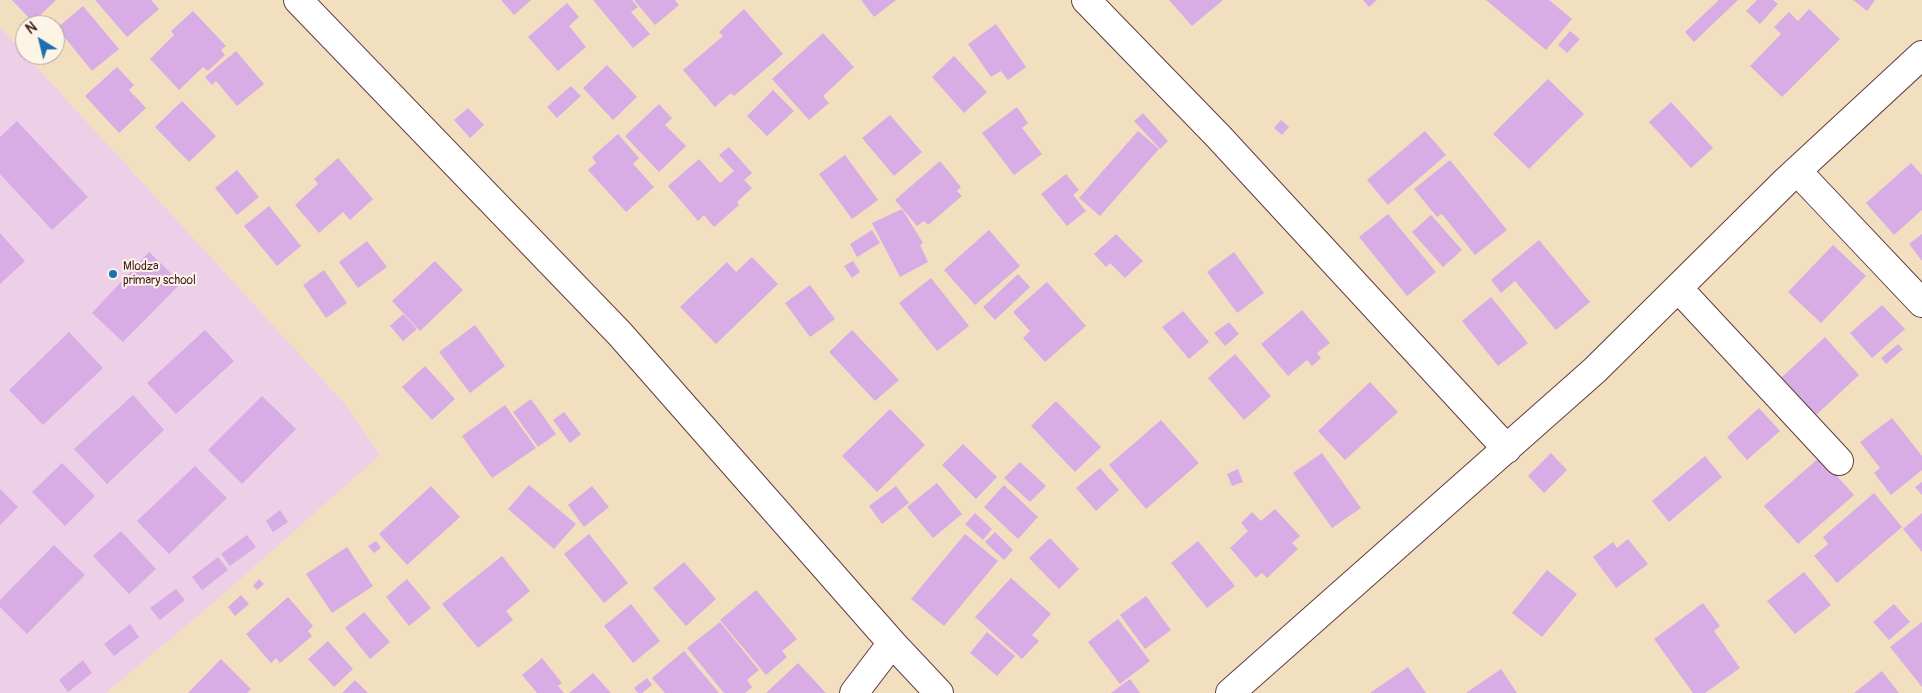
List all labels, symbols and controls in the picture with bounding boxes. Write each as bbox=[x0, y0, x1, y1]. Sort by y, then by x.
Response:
north arrow bbox=[15, 15, 65, 65]
text: N bbox=[23, 19, 40, 38]
place label: Mlodza primary school bbox=[123, 260, 196, 288]
marker: Mlodza primary school bbox=[107, 268, 119, 280]

